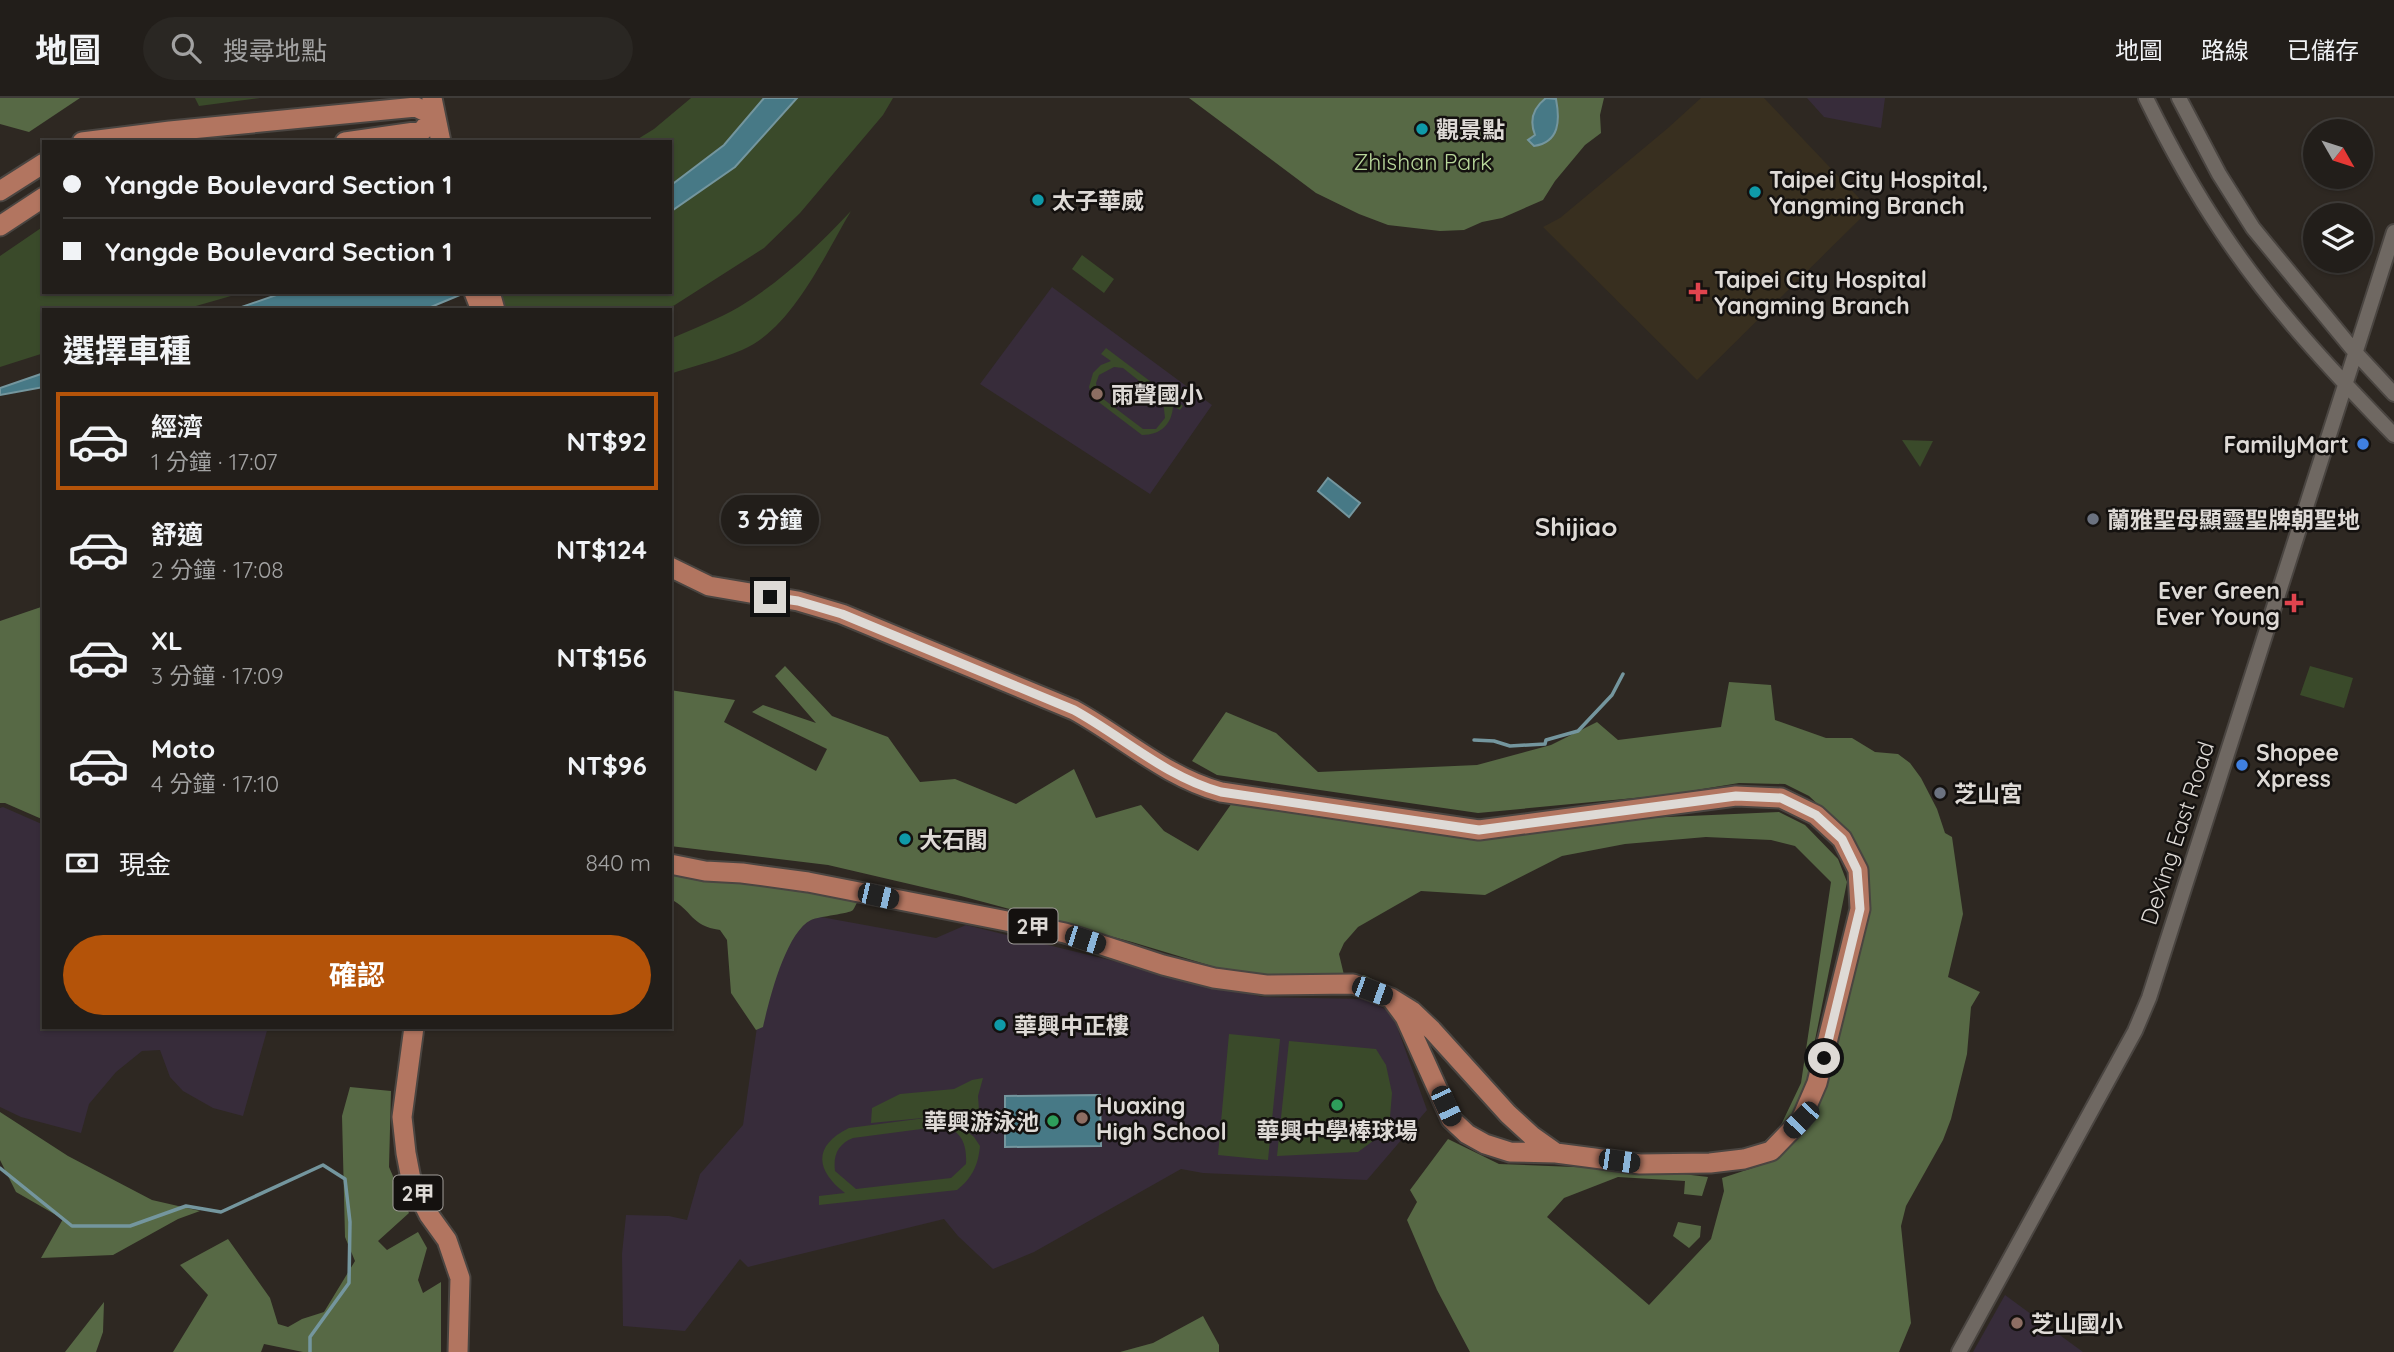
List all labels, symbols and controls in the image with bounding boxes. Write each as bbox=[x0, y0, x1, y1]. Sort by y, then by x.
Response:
search box bbox=[143, 17, 633, 80]
text: 地圖 bbox=[35, 29, 101, 70]
icon: search bbox=[167, 29, 205, 67]
text: 搜尋地點 bbox=[223, 34, 327, 67]
text: 地圖 bbox=[2115, 35, 2163, 65]
text: 路線 bbox=[2201, 35, 2249, 65]
text: 已儲存 bbox=[2287, 35, 2359, 65]
place label: 觀景點 bbox=[1436, 115, 1505, 144]
north arrow bbox=[2303, 119, 2373, 189]
map controls bbox=[2303, 119, 2373, 273]
marker: 觀景點 bbox=[1414, 121, 1430, 137]
park label: Zhishan Park bbox=[1354, 147, 1492, 176]
place label: Taipei City Hospital, Yangming Branch bbox=[1769, 165, 1988, 220]
text: Yangde Boulevard Section 1 bbox=[105, 168, 452, 201]
marker: Taipei City Hospital, Yangming Branch bbox=[1747, 184, 1763, 200]
place label: 太子華威 bbox=[1052, 186, 1144, 215]
marker: 太子華威 bbox=[1030, 192, 1046, 208]
button: layers bbox=[2303, 203, 2373, 273]
text: Yangde Boulevard Section 1 bbox=[105, 235, 452, 268]
place label: Taipei City Hospital Yangming Branch bbox=[1714, 265, 1927, 320]
marker: Taipei City Hospital Yangming Branch bbox=[1688, 282, 1708, 302]
text: 選擇車種 bbox=[63, 330, 191, 370]
place label: 雨聲國小 bbox=[1111, 380, 1203, 409]
marker: 雨聲國小 bbox=[1089, 386, 1105, 402]
icon: car bbox=[67, 410, 130, 473]
text: 經濟 bbox=[151, 410, 203, 443]
text: NT$92 bbox=[567, 425, 647, 458]
place label: FamilyMart bbox=[2223, 430, 2349, 459]
marker: FamilyMart bbox=[2355, 436, 2371, 452]
text: 1 分鐘 · 17:07 bbox=[151, 447, 278, 476]
callout: 3 分鐘 bbox=[721, 496, 819, 545]
text: 3 分鐘 bbox=[738, 505, 802, 534]
place label: 蘭雅聖母顯靈聖牌朝聖地 bbox=[2107, 505, 2360, 534]
district label: Shijiao bbox=[1535, 510, 1617, 543]
marker: 蘭雅聖母顯靈聖牌朝聖地 bbox=[2085, 511, 2101, 527]
icon: car bbox=[67, 518, 130, 581]
text: 舒適 bbox=[151, 518, 203, 551]
text: NT$124 bbox=[556, 533, 647, 566]
text: 2 分鐘 · 17:08 bbox=[151, 555, 284, 584]
place label: Ever Green Ever Young bbox=[2155, 576, 2280, 631]
route end bbox=[754, 581, 786, 613]
marker: Ever Green Ever Young bbox=[2286, 595, 2302, 611]
text: XL bbox=[151, 624, 183, 657]
icon: car bbox=[67, 626, 130, 689]
text: NT$156 bbox=[557, 641, 647, 674]
text: 3 分鐘 · 17:09 bbox=[151, 661, 284, 690]
text: Moto bbox=[151, 732, 215, 765]
icon: car bbox=[67, 734, 130, 797]
street label: DeXing East Road bbox=[2134, 738, 2220, 928]
place label: Shopee Xpress bbox=[2256, 738, 2339, 793]
text: NT$96 bbox=[567, 749, 647, 782]
marker: Shopee Xpress bbox=[2234, 757, 2250, 773]
text: 4 分鐘 · 17:10 bbox=[151, 769, 279, 798]
place label: 芝山宮 bbox=[1954, 779, 2023, 808]
marker: 芝山宮 bbox=[1932, 785, 1948, 801]
place label: 大石閣 bbox=[919, 825, 988, 854]
marker: 大石閣 bbox=[897, 831, 913, 847]
icon: cash bbox=[63, 844, 101, 882]
text: 現金 bbox=[119, 848, 171, 881]
text: 840 m bbox=[586, 848, 651, 877]
car bbox=[856, 881, 901, 911]
road number: 2甲 bbox=[1009, 908, 1058, 944]
car bbox=[1062, 924, 1109, 956]
button: 確認 bbox=[63, 935, 651, 1015]
car bbox=[1349, 974, 1396, 1008]
place label: 華興中正樓 bbox=[1014, 1011, 1129, 1040]
marker: 華興中正樓 bbox=[992, 1017, 1008, 1033]
route start bbox=[1808, 1042, 1840, 1074]
car bbox=[1428, 1083, 1465, 1129]
place label: Huaxing High School bbox=[1096, 1091, 1227, 1146]
marker: 華興中學棒球場 bbox=[1329, 1097, 1345, 1113]
car bbox=[1779, 1098, 1824, 1142]
place label: 華興游泳池 bbox=[924, 1107, 1039, 1136]
marker: Huaxing High School bbox=[1074, 1110, 1090, 1126]
marker: 華興游泳池 bbox=[1045, 1113, 1061, 1129]
place label: 華興中學棒球場 bbox=[1257, 1116, 1418, 1145]
car bbox=[1597, 1148, 1642, 1174]
road number: 2甲 bbox=[394, 1176, 442, 1210]
place label: 芝山國小 bbox=[2031, 1309, 2123, 1338]
marker: 芝山國小 bbox=[2009, 1315, 2025, 1331]

